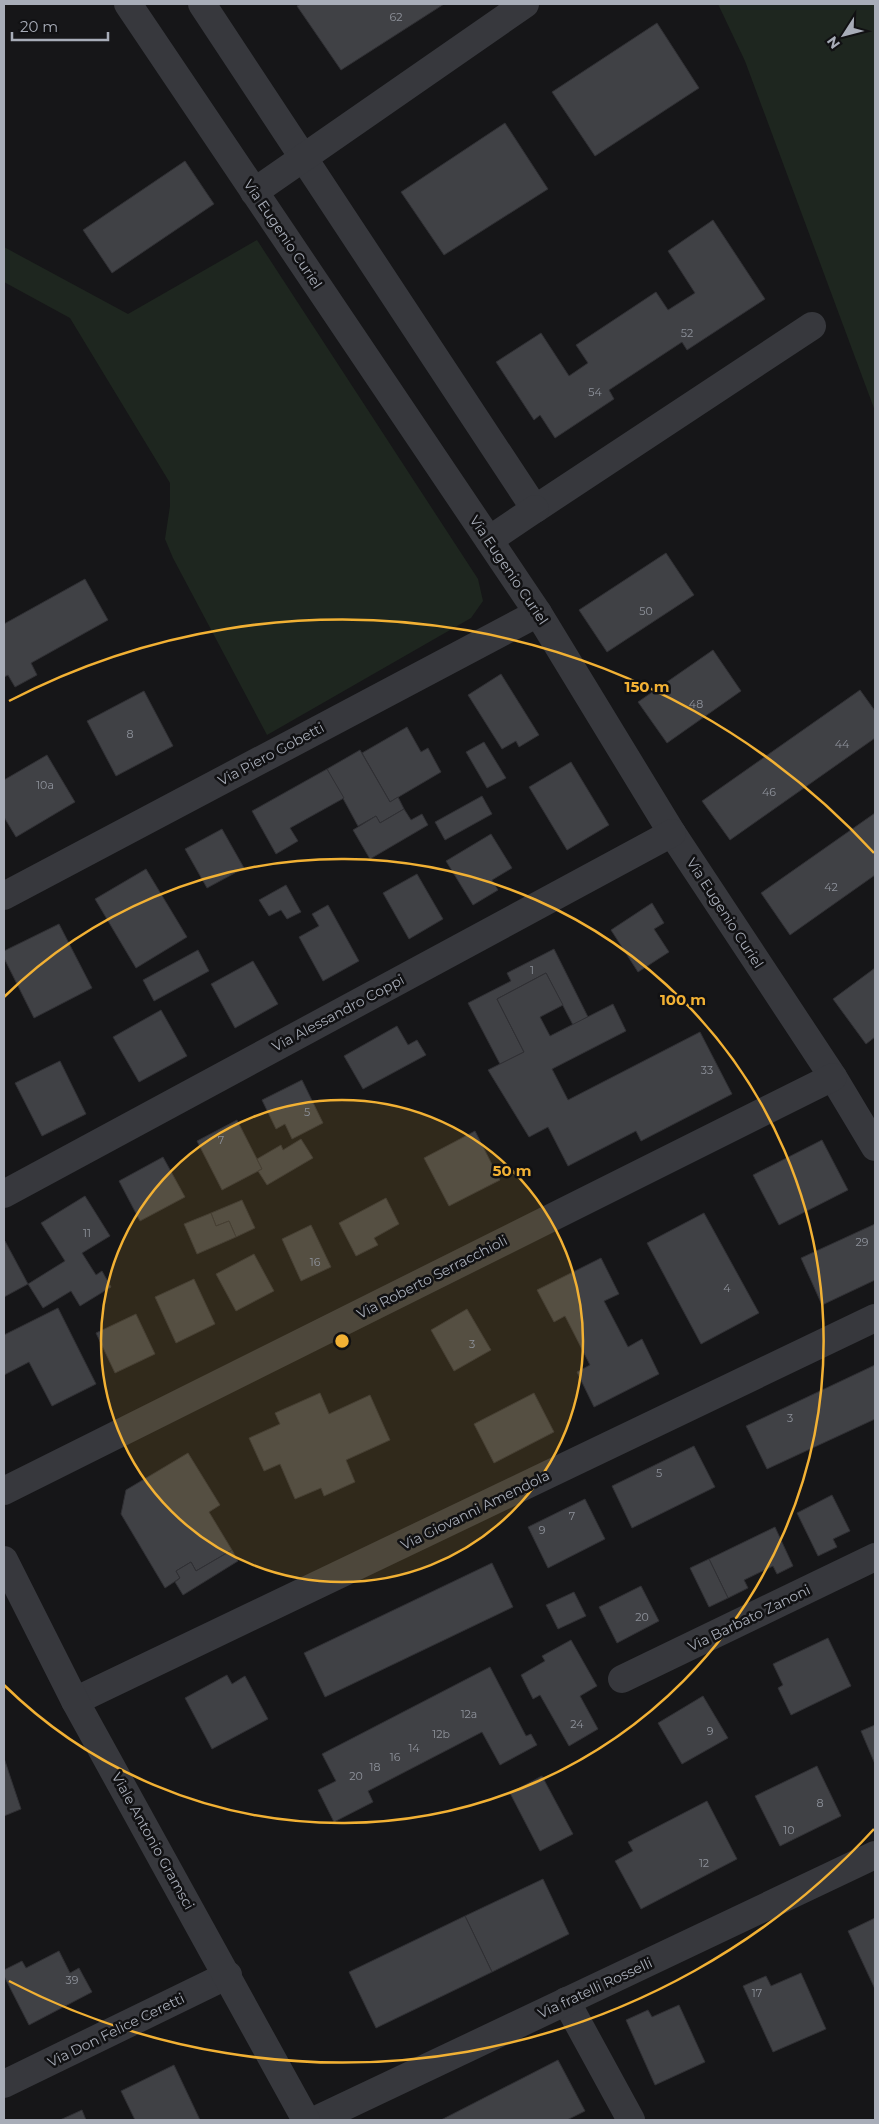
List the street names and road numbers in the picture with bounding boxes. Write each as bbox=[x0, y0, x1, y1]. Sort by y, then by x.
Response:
street label: Via Eugenio Curiel bbox=[240, 176, 326, 292]
street label: Via Eugenio Curiel bbox=[466, 512, 552, 628]
street label: Via Piero Gobetti bbox=[215, 718, 327, 790]
street label: Via Eugenio Curiel bbox=[683, 854, 767, 972]
street label: Via Alessandro Coppi bbox=[269, 970, 407, 1056]
street label: Via Roberto Serracchioli bbox=[354, 1231, 510, 1323]
street label: Via Giovanni Amendola bbox=[398, 1466, 552, 1554]
street label: Via Barbato Zanoni bbox=[685, 1581, 813, 1655]
street label: Viale Antonio Gramsci bbox=[108, 1769, 198, 1913]
street label: Via fratelli Rosselli bbox=[535, 1954, 655, 2022]
street label: Via Don Felice Ceretti bbox=[45, 1989, 187, 2071]

